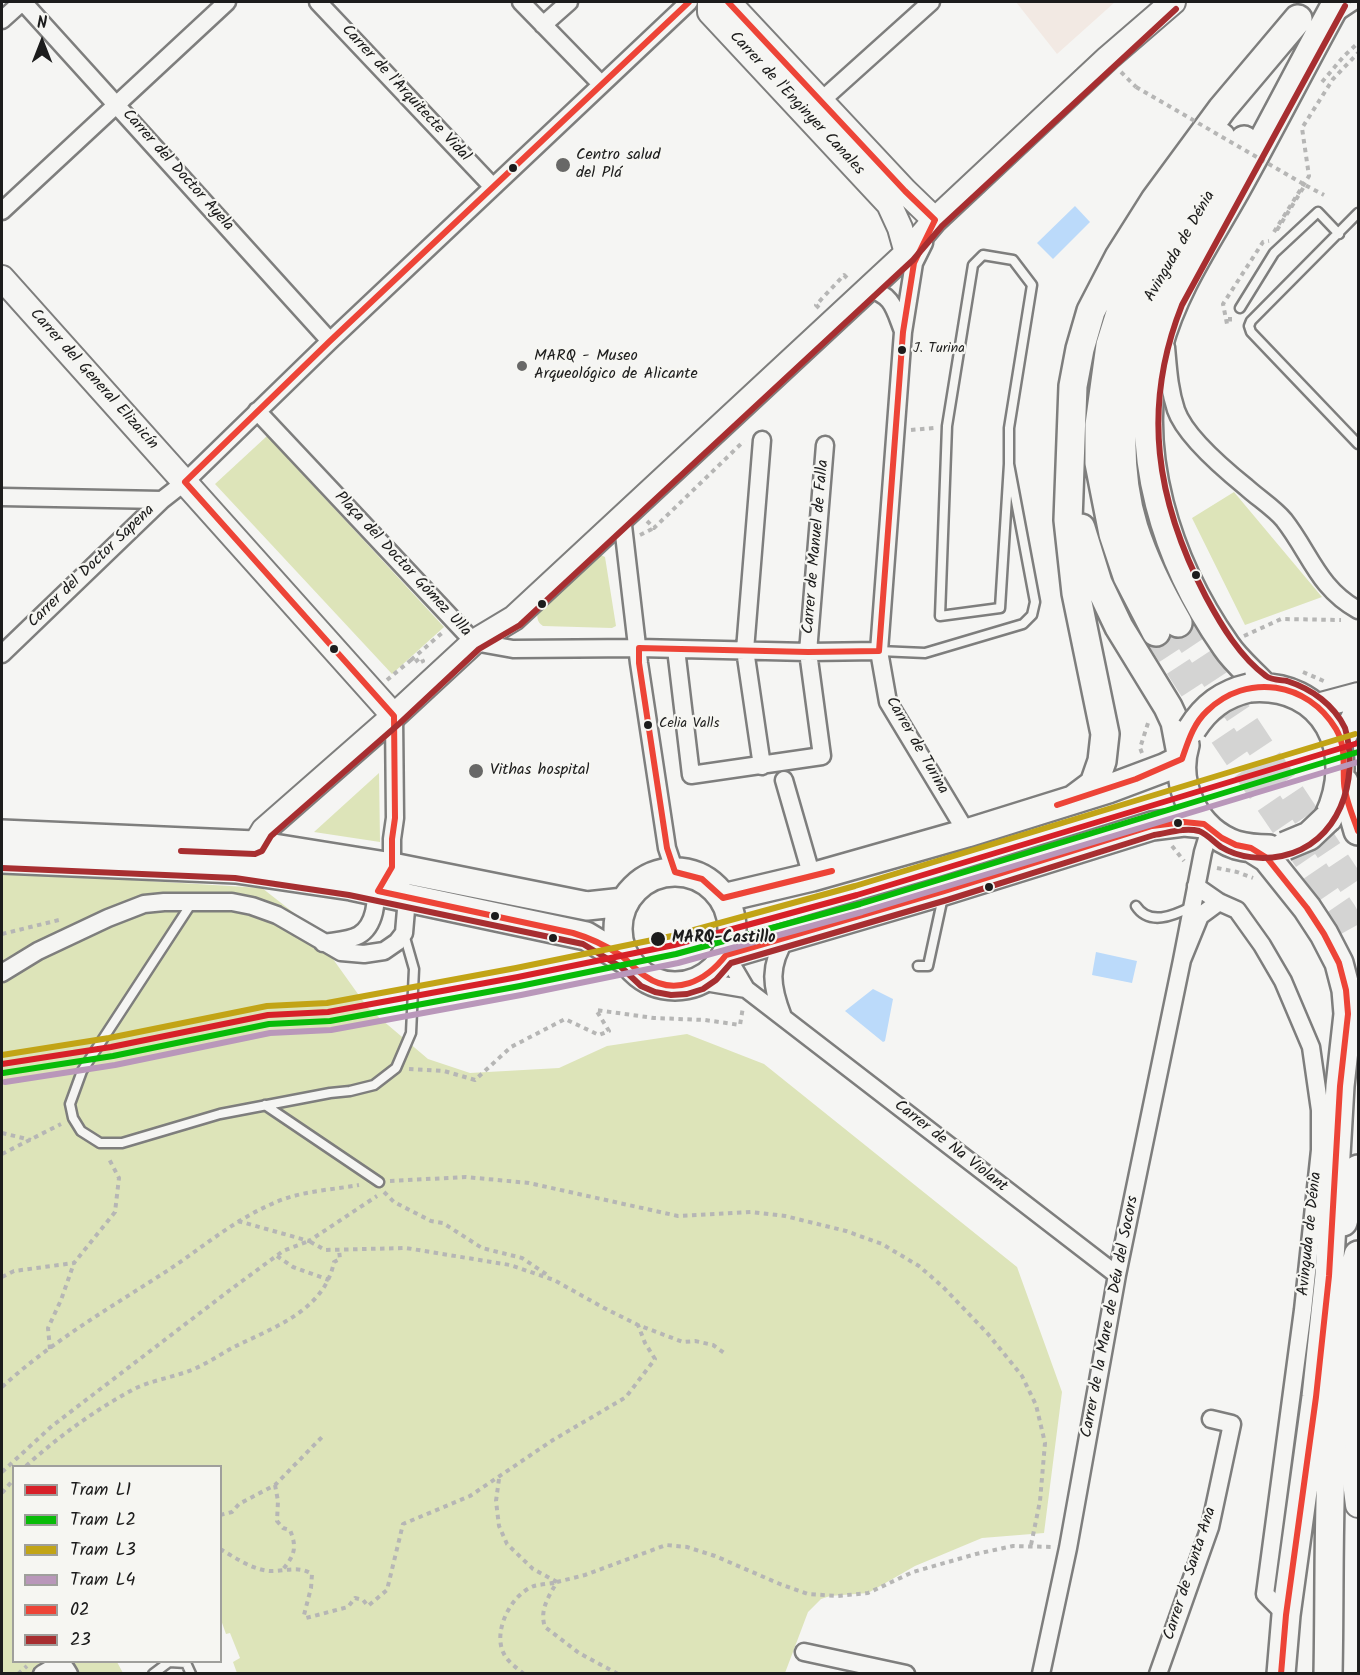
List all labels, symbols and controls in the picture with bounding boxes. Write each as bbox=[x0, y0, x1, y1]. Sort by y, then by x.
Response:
text: N bbox=[37, 11, 47, 36]
north arrow bbox=[12, 12, 72, 72]
street label: Carrer de l'Arquitecte Vidal bbox=[336, 21, 474, 167]
street label: Carrer de l'Enginyer Canales bbox=[724, 28, 868, 180]
street label: Carrer del Doctor Ayela bbox=[117, 106, 237, 236]
place label: Centro salud del Plá bbox=[576, 146, 660, 184]
marker: Centro salud del Plá bbox=[554, 156, 572, 174]
unlabelled marker bbox=[507, 162, 519, 174]
street label: Avinguda de Dénia bbox=[1141, 188, 1221, 306]
street label: Carrer del General Elizaicín bbox=[25, 306, 161, 454]
place label: J. Turina bbox=[913, 342, 965, 358]
marker: J. Turina bbox=[896, 344, 908, 356]
place label: MARQ - Museo Arqueológico de Alicante bbox=[534, 347, 698, 385]
marker: MARQ - Museo Arqueológico de Alicante bbox=[515, 359, 529, 373]
street label: Carrer de Manuel de Falla bbox=[800, 459, 834, 635]
street label: Plaça del Doctor Gómez Ulla bbox=[330, 488, 474, 642]
street label: Carrer del Doctor Sapena bbox=[25, 501, 159, 633]
unlabelled marker bbox=[1190, 569, 1202, 581]
unlabelled marker bbox=[536, 598, 548, 610]
unlabelled marker bbox=[328, 643, 340, 655]
street label: Carrer de Turina bbox=[880, 694, 952, 798]
place label: Celia Valls bbox=[659, 717, 719, 733]
marker: Celia Valls bbox=[642, 719, 654, 731]
place label: Vithas hospital bbox=[490, 761, 590, 781]
marker: Vithas hospital bbox=[467, 762, 485, 780]
unlabelled marker bbox=[1172, 817, 1184, 829]
unlabelled marker bbox=[983, 881, 995, 893]
unlabelled marker bbox=[489, 910, 501, 922]
place label: MARQ-Castillo bbox=[672, 929, 776, 949]
marker: MARQ-Castillo bbox=[649, 930, 667, 948]
unlabelled marker bbox=[547, 932, 559, 944]
street label: Carrer de Na Violant bbox=[889, 1097, 1011, 1197]
street label: Avinguda de Dénia bbox=[1295, 1171, 1327, 1297]
street label: Carrer de la Mare de Déu del Socors bbox=[1078, 1194, 1144, 1440]
legend bbox=[12, 1465, 222, 1663]
text: Tram L1 bbox=[70, 1476, 131, 1505]
street label: Carrer de Santa Ana bbox=[1160, 1505, 1222, 1643]
text: Tram L2 bbox=[70, 1506, 136, 1535]
text: Tram L3 bbox=[70, 1536, 136, 1565]
text: Tram L4 bbox=[70, 1566, 135, 1595]
text: 02 bbox=[70, 1596, 89, 1625]
text: 23 bbox=[70, 1626, 91, 1655]

